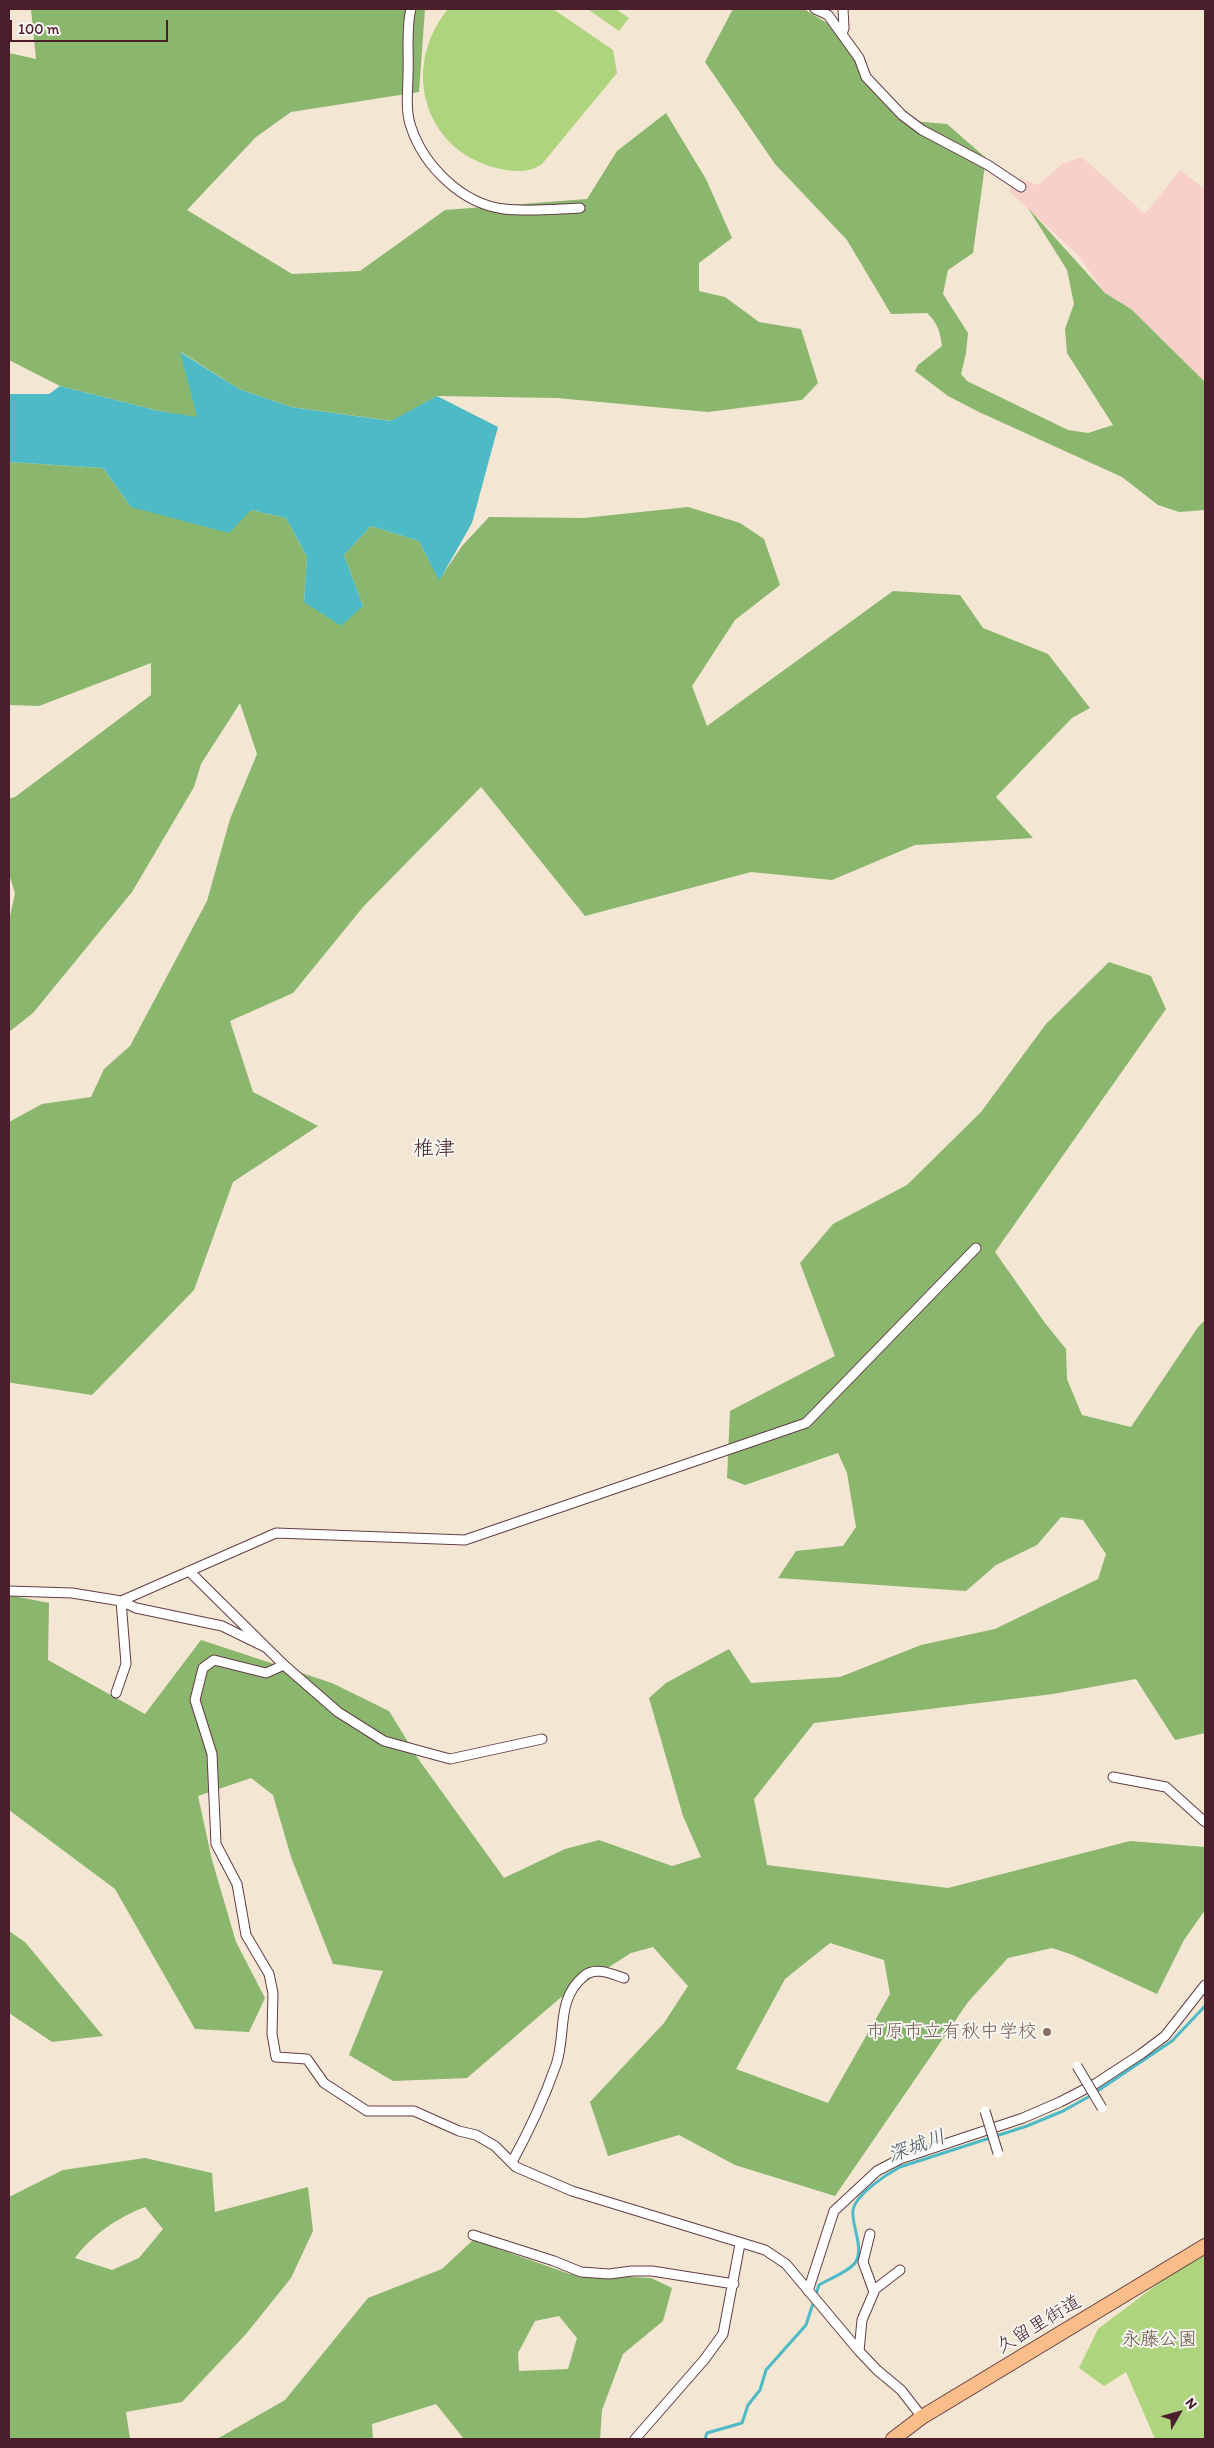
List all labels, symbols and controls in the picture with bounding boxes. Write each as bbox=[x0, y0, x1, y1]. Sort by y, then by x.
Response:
scale bar bbox=[12, 10, 170, 42]
text: 100 m bbox=[18, 20, 59, 38]
district label: 椎津 bbox=[413, 1137, 455, 1163]
place label: 市原市立有秋中学校 bbox=[866, 2021, 1037, 2043]
marker: 市原市立有秋中学校 bbox=[1041, 2026, 1053, 2038]
water label: 深城川 bbox=[885, 2125, 949, 2169]
street label: 久留里街道 bbox=[992, 2291, 1086, 2359]
park label: 永藤公園 bbox=[1121, 2329, 1197, 2351]
north arrow bbox=[1154, 2388, 1204, 2438]
text: N bbox=[1182, 2394, 1201, 2412]

